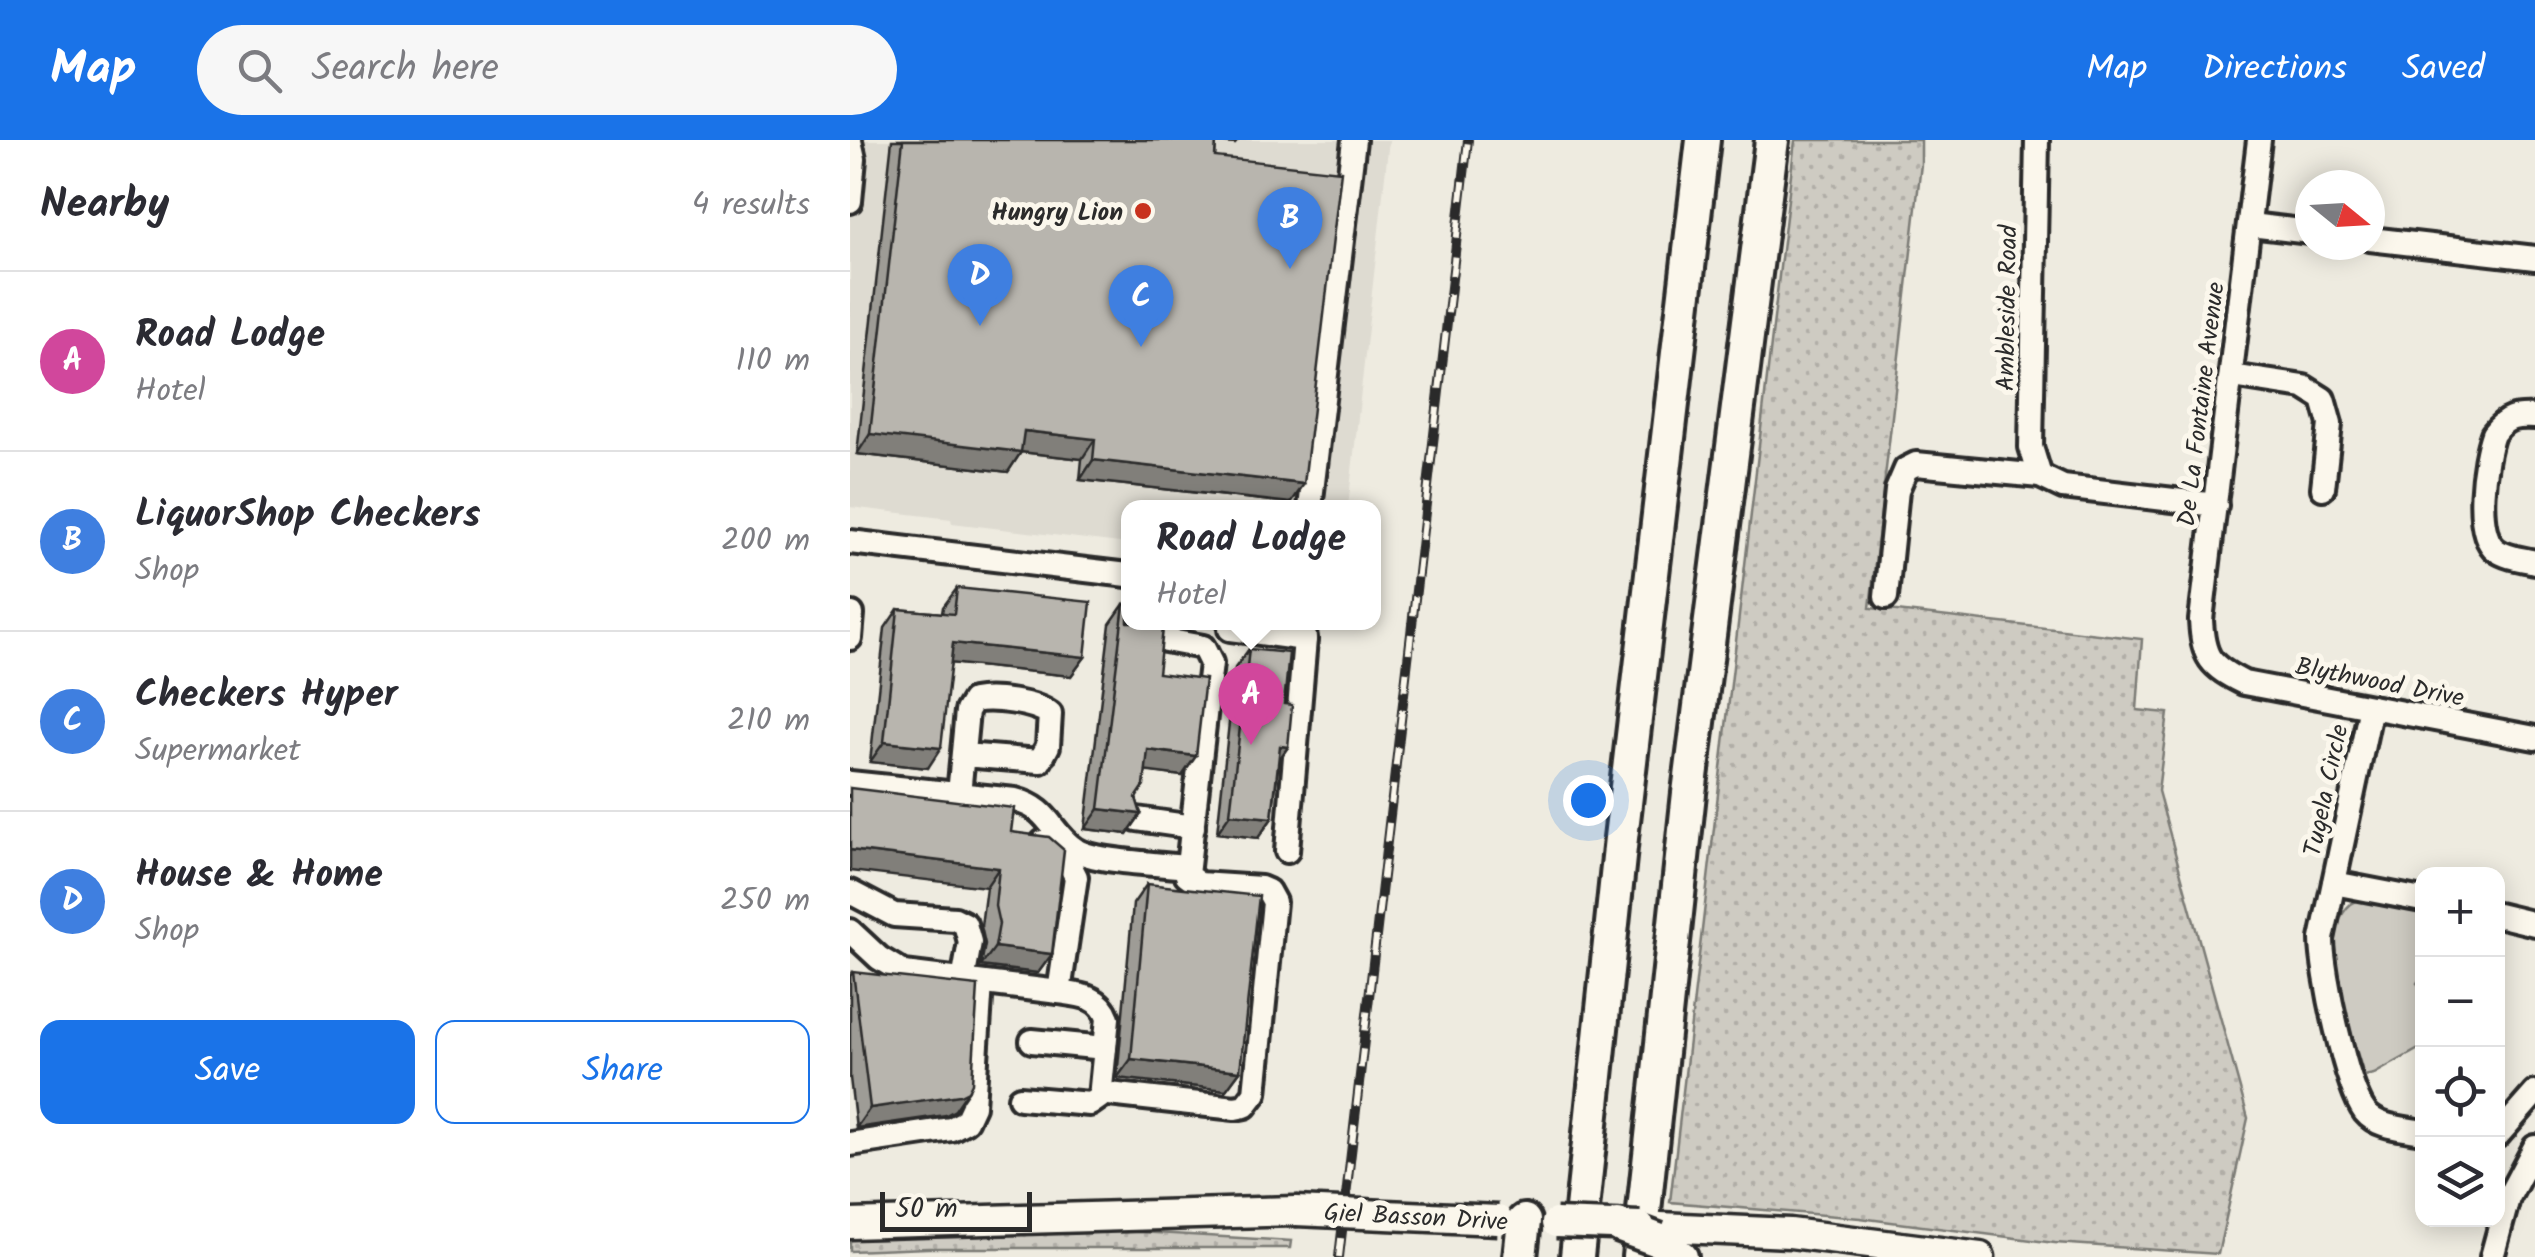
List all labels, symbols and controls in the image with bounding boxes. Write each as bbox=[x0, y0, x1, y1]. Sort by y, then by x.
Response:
search box bbox=[197, 25, 897, 115]
text: Map bbox=[50, 32, 137, 108]
text: Search here bbox=[312, 40, 499, 100]
text: Map bbox=[2086, 42, 2147, 98]
text: Directions bbox=[2202, 42, 2347, 98]
text: Saved bbox=[2402, 42, 2485, 98]
icon: search bbox=[232, 43, 287, 98]
north arrow bbox=[2295, 170, 2385, 260]
text: Nearby bbox=[40, 172, 169, 239]
text: 4 results bbox=[692, 180, 810, 231]
pin: B bbox=[1258, 186, 1322, 269]
place label: Hungry Lion bbox=[992, 193, 1123, 233]
marker: Hungry Lion bbox=[1132, 200, 1154, 222]
street label: Ambleside Road bbox=[1987, 223, 2029, 391]
pin: D bbox=[948, 244, 1012, 326]
pin: C bbox=[1108, 264, 1174, 347]
street label: De La Fontaine Avenue bbox=[2167, 280, 2237, 529]
text: Road Lodge bbox=[135, 306, 325, 366]
text: A bbox=[62, 336, 83, 387]
text: 110 m bbox=[736, 336, 810, 387]
text: Hotel bbox=[135, 366, 206, 417]
text: LiquorShop Checkers bbox=[135, 486, 480, 546]
popup bbox=[1121, 500, 1381, 630]
text: Road Lodge bbox=[1156, 510, 1346, 570]
text: B bbox=[63, 516, 82, 567]
text: 200 m bbox=[721, 516, 810, 567]
text: Shop bbox=[135, 546, 199, 597]
text: Hotel bbox=[1156, 570, 1227, 621]
street label: Blythwood Drive bbox=[2292, 647, 2467, 719]
pin: A bbox=[1218, 662, 1284, 745]
text: Checkers Hyper bbox=[135, 666, 398, 726]
text: C bbox=[63, 696, 82, 747]
text: 210 m bbox=[727, 696, 810, 747]
street label: Tugela Circle bbox=[2293, 721, 2360, 860]
text: Supermarket bbox=[135, 726, 301, 777]
your location bbox=[1563, 775, 1614, 826]
text: House & Home bbox=[135, 846, 383, 906]
map controls bbox=[2415, 867, 2505, 1227]
button: + bbox=[2415, 867, 2505, 957]
text: D bbox=[62, 876, 83, 927]
text: 250 m bbox=[720, 876, 810, 927]
text: Shop bbox=[135, 906, 199, 957]
button: − bbox=[2415, 957, 2505, 1047]
button: Save bbox=[40, 1020, 415, 1124]
button: Share bbox=[435, 1020, 810, 1124]
button: locate bbox=[2415, 1047, 2505, 1137]
button: layers bbox=[2415, 1137, 2505, 1227]
scale bar bbox=[880, 1187, 1032, 1232]
text: 50 m bbox=[895, 1187, 958, 1232]
street label: Giel Basson Drive bbox=[1323, 1193, 1509, 1243]

